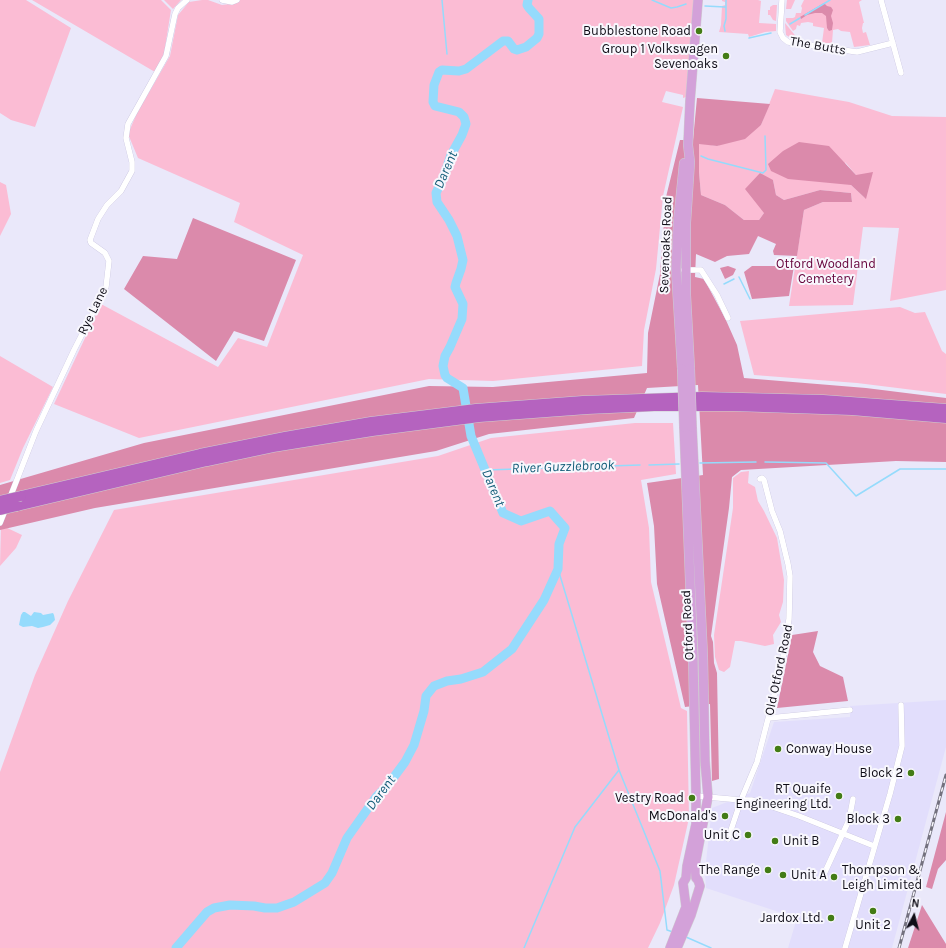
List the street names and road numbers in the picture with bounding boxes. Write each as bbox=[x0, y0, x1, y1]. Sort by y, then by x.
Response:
street label: The Butts bbox=[789, 33, 847, 59]
street label: Sevenoaks Road bbox=[657, 196, 675, 294]
street label: Rye Lane bbox=[75, 284, 111, 338]
street label: Otford Road bbox=[678, 590, 698, 660]
street label: Old Otford Road bbox=[762, 623, 796, 717]

